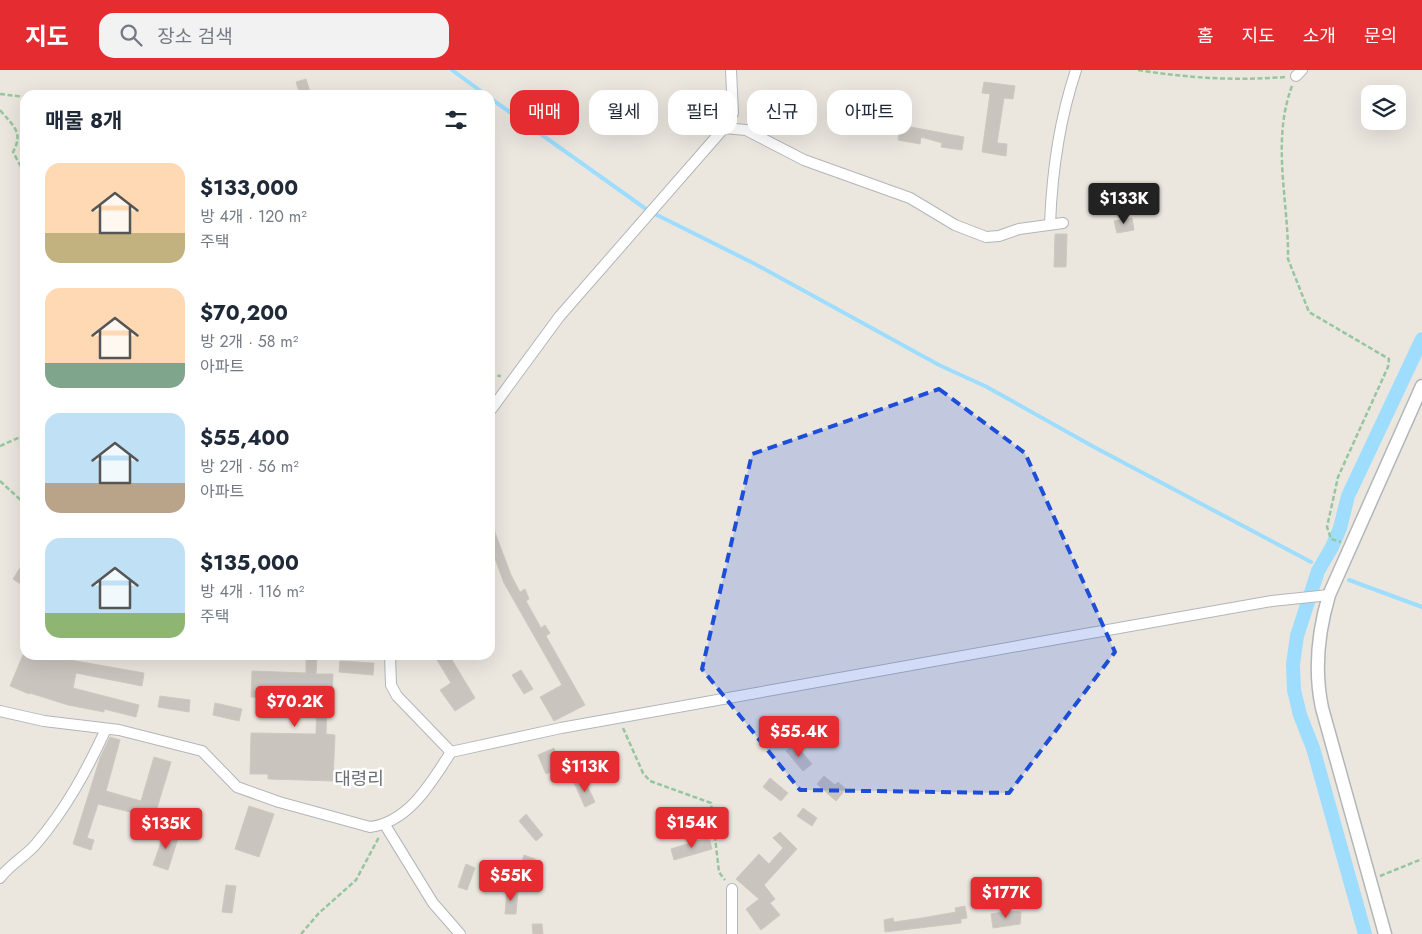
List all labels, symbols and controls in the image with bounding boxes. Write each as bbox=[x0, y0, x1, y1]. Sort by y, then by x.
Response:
search box bbox=[99, 13, 449, 58]
text: 지도 bbox=[25, 19, 69, 54]
icon: search bbox=[117, 21, 145, 49]
text: 장소 검색 bbox=[157, 23, 233, 50]
text: 홈 bbox=[1197, 23, 1214, 49]
text: 지도 bbox=[1242, 23, 1275, 49]
text: 소개 bbox=[1303, 23, 1336, 49]
text: 문의 bbox=[1364, 23, 1397, 49]
map controls bbox=[1361, 85, 1406, 130]
button: layers bbox=[1361, 85, 1406, 130]
chip: 매매 bbox=[510, 90, 579, 135]
chip: 월세 bbox=[589, 90, 658, 135]
chip: 필터 bbox=[668, 90, 737, 135]
chip: 신규 bbox=[747, 90, 817, 135]
chip: 아파트 bbox=[827, 90, 912, 135]
text: 매물 8개 bbox=[45, 106, 122, 136]
icon: filters bbox=[442, 106, 470, 134]
text: $133,000 bbox=[200, 173, 298, 203]
pin: $133K bbox=[1089, 182, 1159, 225]
icon: home bbox=[85, 183, 145, 243]
text: $133K bbox=[1099, 187, 1149, 210]
text: 방 4개 · 120 m² bbox=[200, 205, 307, 228]
text: 주택 bbox=[200, 230, 229, 253]
text: $70,200 bbox=[200, 298, 288, 328]
icon: home bbox=[85, 308, 145, 368]
text: 방 2개 · 58 m² bbox=[200, 330, 298, 353]
text: 아파트 bbox=[200, 355, 244, 378]
text: $55,400 bbox=[200, 423, 289, 453]
icon: home bbox=[85, 433, 145, 493]
text: 방 2개 · 56 m² bbox=[200, 455, 299, 478]
text: 아파트 bbox=[200, 480, 244, 503]
text: $135,000 bbox=[200, 548, 299, 578]
icon: home bbox=[85, 558, 145, 618]
text: 방 4개 · 116 m² bbox=[200, 580, 304, 603]
text: 주택 bbox=[200, 605, 229, 628]
pin: $70.2K bbox=[254, 686, 336, 728]
text: $70.2K bbox=[266, 690, 324, 713]
pin: $55.4K bbox=[758, 716, 840, 758]
text: $55.4K bbox=[770, 720, 828, 743]
pin: $113K bbox=[550, 750, 620, 793]
text: $113K bbox=[561, 755, 609, 778]
district label: 대령리 bbox=[334, 766, 384, 792]
pin: $154K bbox=[657, 806, 727, 849]
pin: $135K bbox=[131, 808, 201, 850]
text: $154K bbox=[667, 811, 717, 834]
text: $135K bbox=[141, 812, 191, 835]
pin: $55K bbox=[481, 860, 541, 902]
text: $55K bbox=[490, 864, 532, 887]
pin: $177K bbox=[971, 876, 1041, 919]
text: $177K bbox=[982, 881, 1030, 904]

